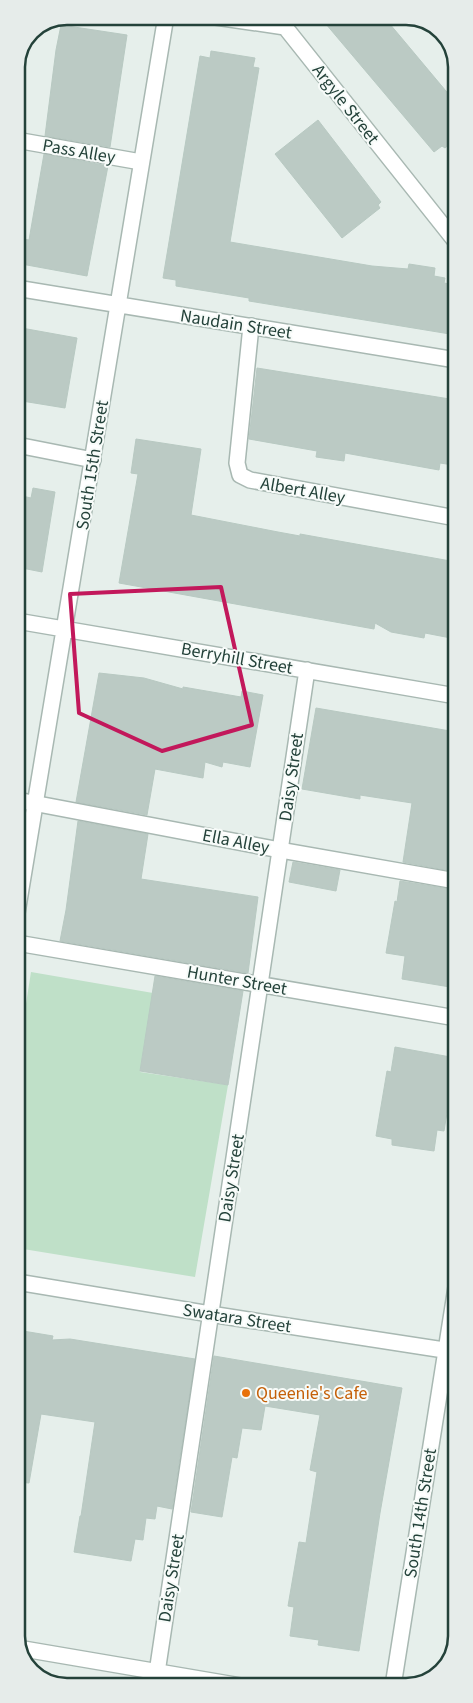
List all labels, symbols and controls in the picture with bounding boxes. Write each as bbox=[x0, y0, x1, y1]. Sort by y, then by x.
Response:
street label: Argyle Street bbox=[306, 59, 385, 150]
street label: Pass Alley bbox=[41, 133, 118, 170]
street label: Naudain Street bbox=[178, 303, 293, 346]
street label: South 15th Street bbox=[70, 398, 115, 532]
street label: Albert Alley bbox=[259, 471, 348, 510]
street label: Berryhill Street bbox=[179, 636, 295, 681]
street label: Daisy Street bbox=[273, 731, 310, 823]
street label: Ella Alley bbox=[200, 823, 272, 860]
street label: Hunter Street bbox=[185, 959, 289, 1002]
street label: Daisy Street bbox=[212, 1132, 251, 1224]
street label: Swatara Street bbox=[181, 1298, 293, 1339]
place label: Queenie's Cafe bbox=[256, 1381, 367, 1406]
marker: Queenie's Cafe bbox=[240, 1387, 252, 1399]
street label: South 14th Street bbox=[398, 1446, 443, 1580]
street label: Daisy Street bbox=[152, 1532, 191, 1624]

